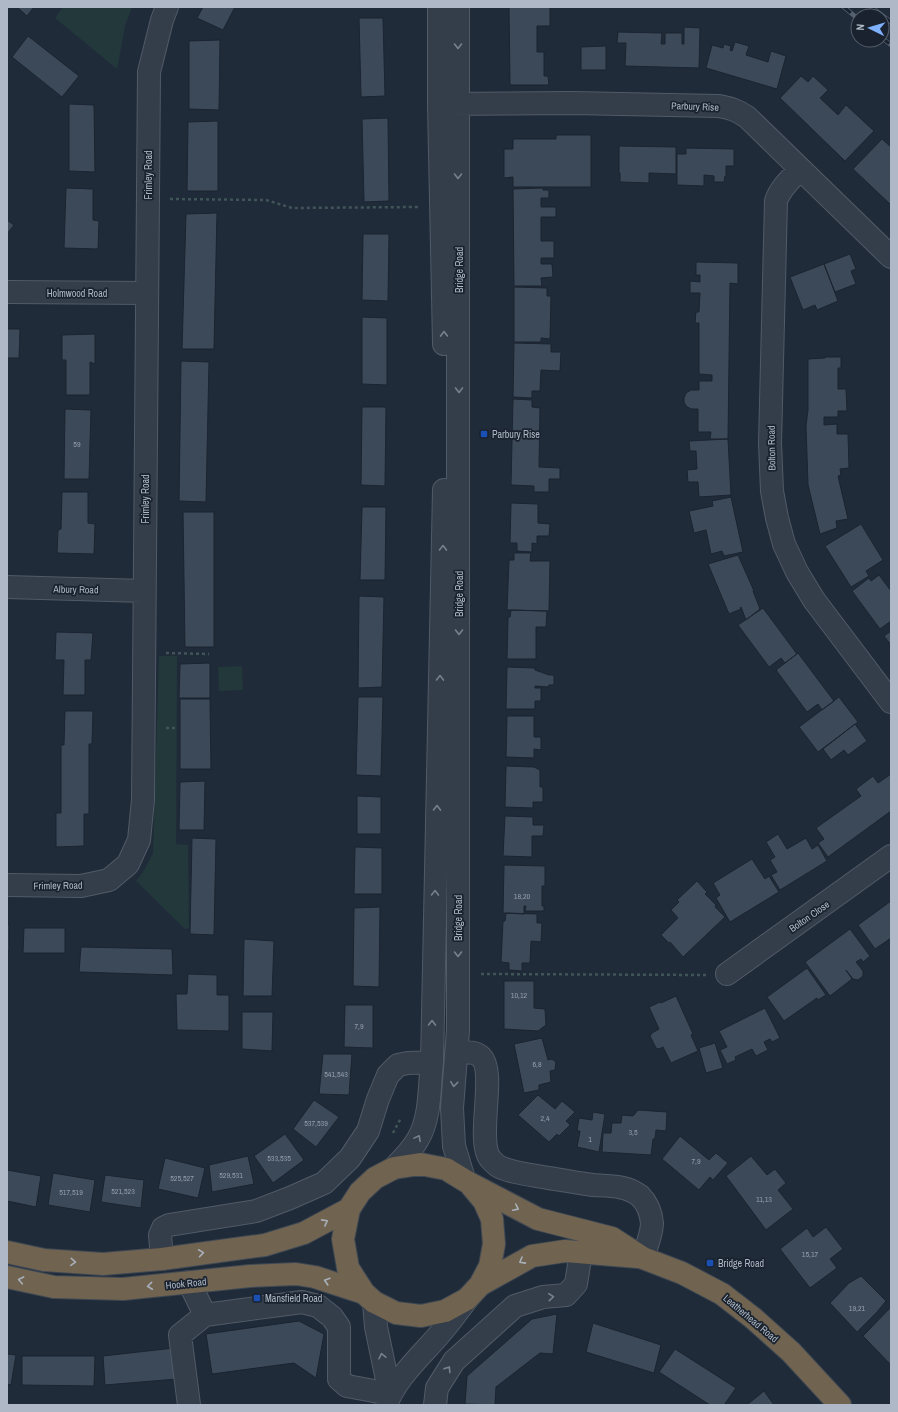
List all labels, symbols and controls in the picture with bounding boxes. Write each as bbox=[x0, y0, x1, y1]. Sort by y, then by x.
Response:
north arrow bbox=[850, 8, 890, 48]
text: N bbox=[853, 23, 867, 31]
one-way arrow bbox=[454, 43, 462, 49]
street label: Parbury Rise bbox=[671, 99, 720, 114]
street label: Frimley Road bbox=[142, 150, 155, 200]
one-way arrow bbox=[454, 173, 462, 179]
street label: Bridge Road bbox=[453, 247, 466, 293]
street label: Holmwood Road bbox=[47, 287, 107, 300]
one-way arrow bbox=[439, 331, 448, 337]
one-way arrow bbox=[455, 387, 463, 393]
street label: Bolton Road bbox=[765, 425, 778, 471]
place label: Parbury Rise bbox=[492, 428, 540, 441]
marker: Parbury Rise bbox=[479, 429, 489, 439]
house number: 59 bbox=[73, 439, 81, 449]
street label: Frimley Road bbox=[139, 474, 152, 524]
one-way arrow bbox=[439, 545, 447, 551]
street label: Bridge Road bbox=[453, 571, 466, 617]
street label: Albury Road bbox=[52, 583, 99, 596]
one-way arrow bbox=[455, 629, 463, 635]
one-way arrow bbox=[436, 675, 444, 681]
one-way arrow bbox=[433, 805, 441, 811]
street label: Frimley Road bbox=[33, 879, 83, 892]
one-way arrow bbox=[431, 890, 439, 896]
house number: 18,20 bbox=[514, 891, 531, 901]
street label: Bridge Road bbox=[452, 895, 465, 941]
street label: Bolton Close bbox=[787, 898, 832, 935]
one-way arrow bbox=[454, 951, 462, 957]
house number: 10,12 bbox=[511, 990, 528, 1000]
one-way arrow bbox=[428, 1020, 437, 1026]
house number: 7,9 bbox=[354, 1021, 364, 1031]
house number: 6,8 bbox=[532, 1059, 542, 1069]
house number: 541,543 bbox=[324, 1069, 348, 1079]
one-way arrow bbox=[450, 1080, 459, 1087]
house number: 2,4 bbox=[540, 1113, 550, 1123]
house number: 537,539 bbox=[304, 1118, 328, 1128]
house number: 3,5 bbox=[628, 1127, 638, 1137]
house number: 1 bbox=[588, 1134, 592, 1144]
one-way arrow bbox=[413, 1135, 421, 1142]
house number: 533,535 bbox=[267, 1153, 291, 1163]
house number: 7,9 bbox=[691, 1156, 701, 1166]
house number: 529,531 bbox=[219, 1170, 243, 1180]
house number: 525,527 bbox=[170, 1173, 194, 1183]
house number: 521,523 bbox=[111, 1186, 135, 1196]
house number: 517,519 bbox=[59, 1187, 83, 1197]
house number: 11,13 bbox=[756, 1194, 772, 1204]
one-way arrow bbox=[512, 1203, 519, 1211]
one-way arrow bbox=[321, 1219, 329, 1226]
one-way arrow bbox=[198, 1249, 204, 1258]
house number: 15,17 bbox=[802, 1249, 819, 1259]
one-way arrow bbox=[70, 1257, 76, 1266]
one-way arrow bbox=[519, 1257, 526, 1264]
place label: Bridge Road bbox=[718, 1257, 764, 1270]
marker: Bridge Road bbox=[705, 1258, 715, 1268]
street label: Hook Road bbox=[165, 1275, 207, 1292]
one-way arrow bbox=[18, 1276, 24, 1285]
one-way arrow bbox=[323, 1277, 330, 1286]
one-way arrow bbox=[147, 1282, 153, 1291]
place label: Mansfield Road bbox=[265, 1292, 322, 1305]
one-way arrow bbox=[548, 1292, 554, 1301]
street label: Leatherhead Road bbox=[720, 1292, 781, 1345]
marker: Mansfield Road bbox=[252, 1293, 262, 1303]
house number: 19,21 bbox=[849, 1303, 866, 1313]
one-way arrow bbox=[379, 1353, 387, 1359]
one-way arrow bbox=[444, 1366, 451, 1373]

